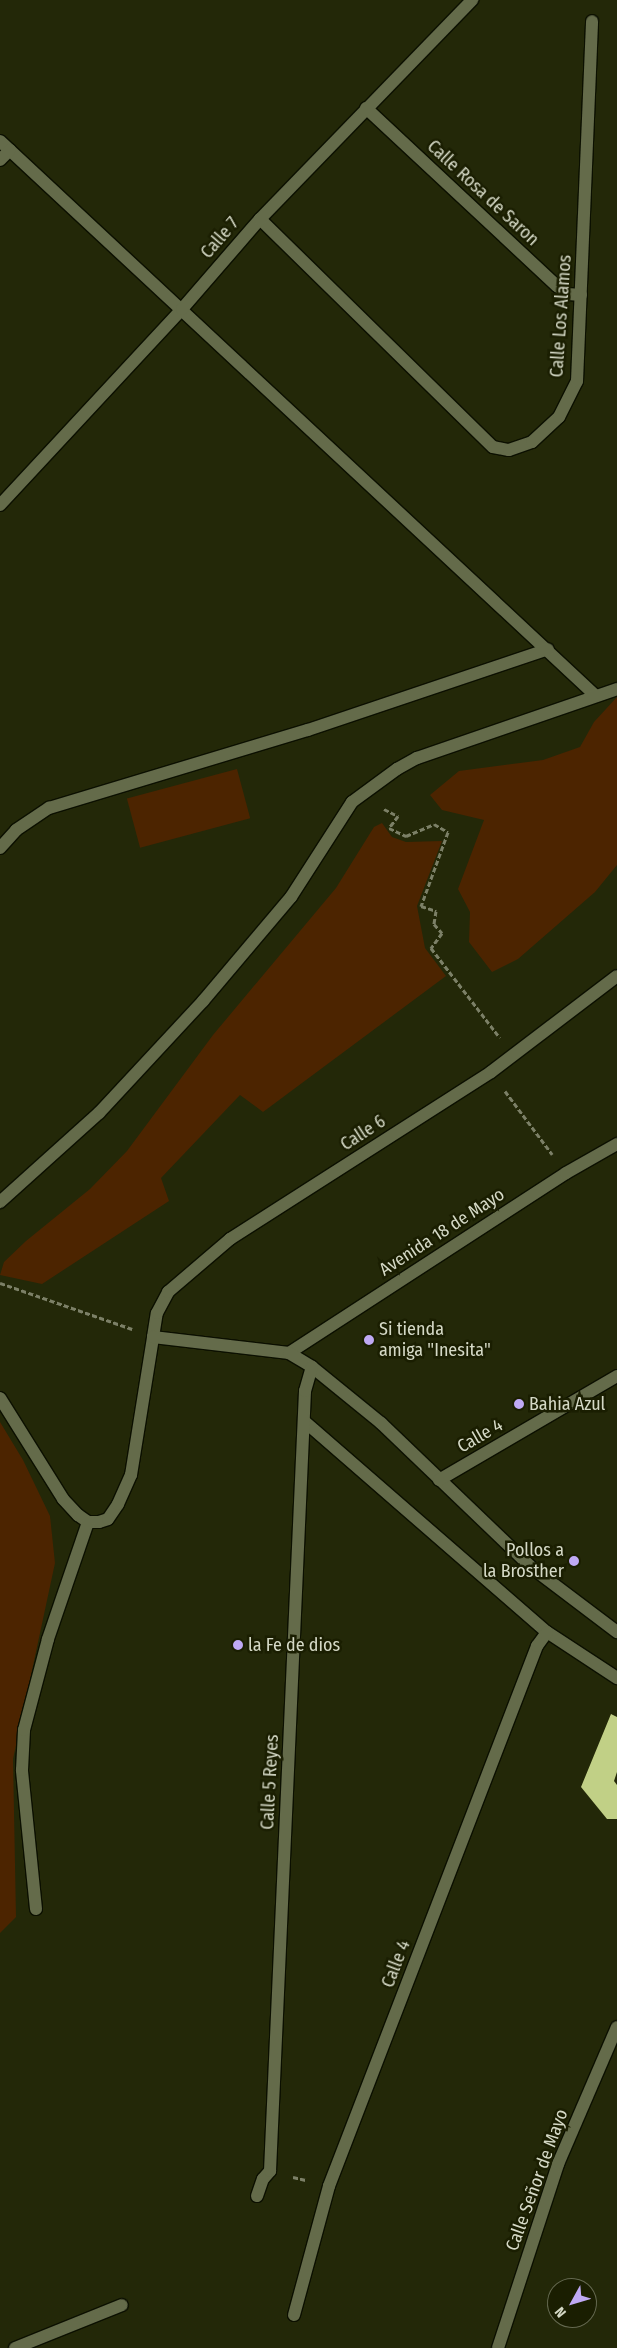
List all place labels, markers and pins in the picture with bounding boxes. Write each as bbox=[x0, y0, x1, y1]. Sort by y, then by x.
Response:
place label: Si tienda amiga "Inesita" bbox=[379, 1319, 491, 1362]
marker: Si tienda amiga "Inesita" bbox=[363, 1334, 375, 1346]
place label: Bahia Azul bbox=[529, 1393, 605, 1415]
marker: Bahia Azul bbox=[513, 1398, 525, 1410]
place label: Pollos a la Brosther bbox=[483, 1540, 564, 1582]
marker: Pollos a la Brosther bbox=[568, 1555, 580, 1567]
place label: la Fe de dios bbox=[248, 1634, 340, 1656]
marker: la Fe de dios bbox=[232, 1639, 244, 1651]

